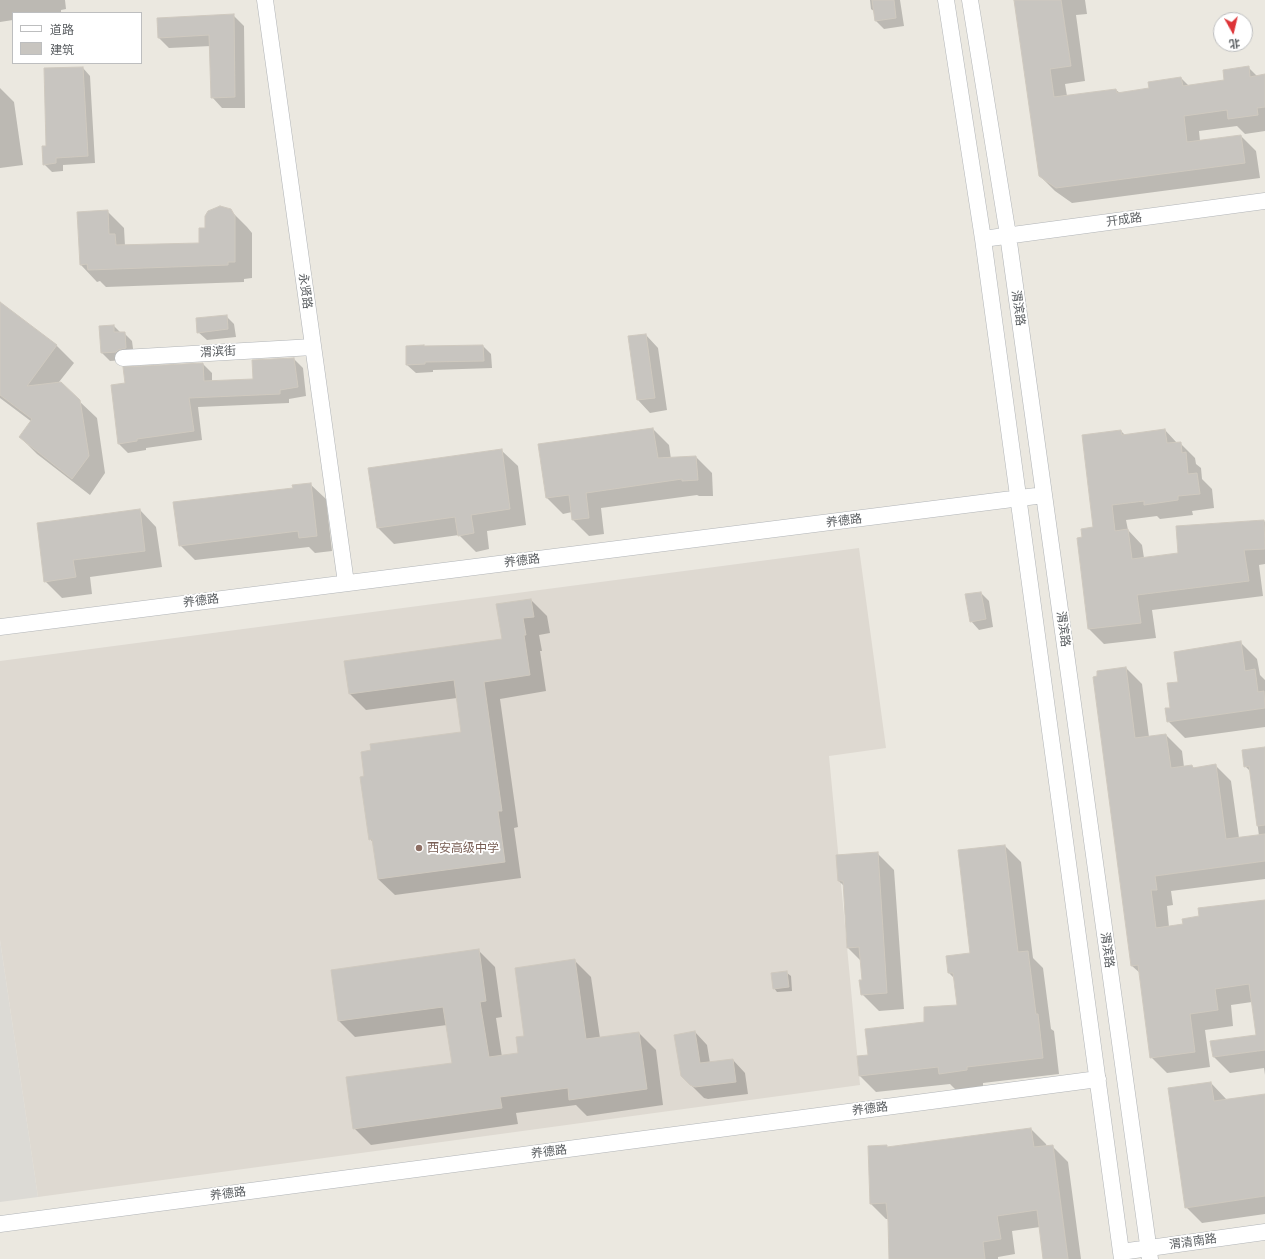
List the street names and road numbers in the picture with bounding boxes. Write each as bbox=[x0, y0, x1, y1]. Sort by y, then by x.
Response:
street label: 开成路 bbox=[1105, 210, 1143, 230]
street label: 永贤路 bbox=[295, 272, 315, 310]
street label: 渭滨路 bbox=[1008, 289, 1028, 327]
street label: 渭滨街 bbox=[200, 344, 236, 360]
street label: 养德路 bbox=[825, 512, 863, 530]
street label: 养德路 bbox=[503, 552, 541, 570]
street label: 养德路 bbox=[182, 592, 220, 610]
street label: 渭滨路 bbox=[1053, 610, 1073, 648]
street label: 渭滨路 bbox=[1097, 931, 1117, 969]
street label: 养德路 bbox=[851, 1100, 889, 1118]
street label: 养德路 bbox=[530, 1143, 568, 1161]
street label: 养德路 bbox=[209, 1185, 247, 1203]
street label: 渭清南路 bbox=[1168, 1232, 1218, 1252]

